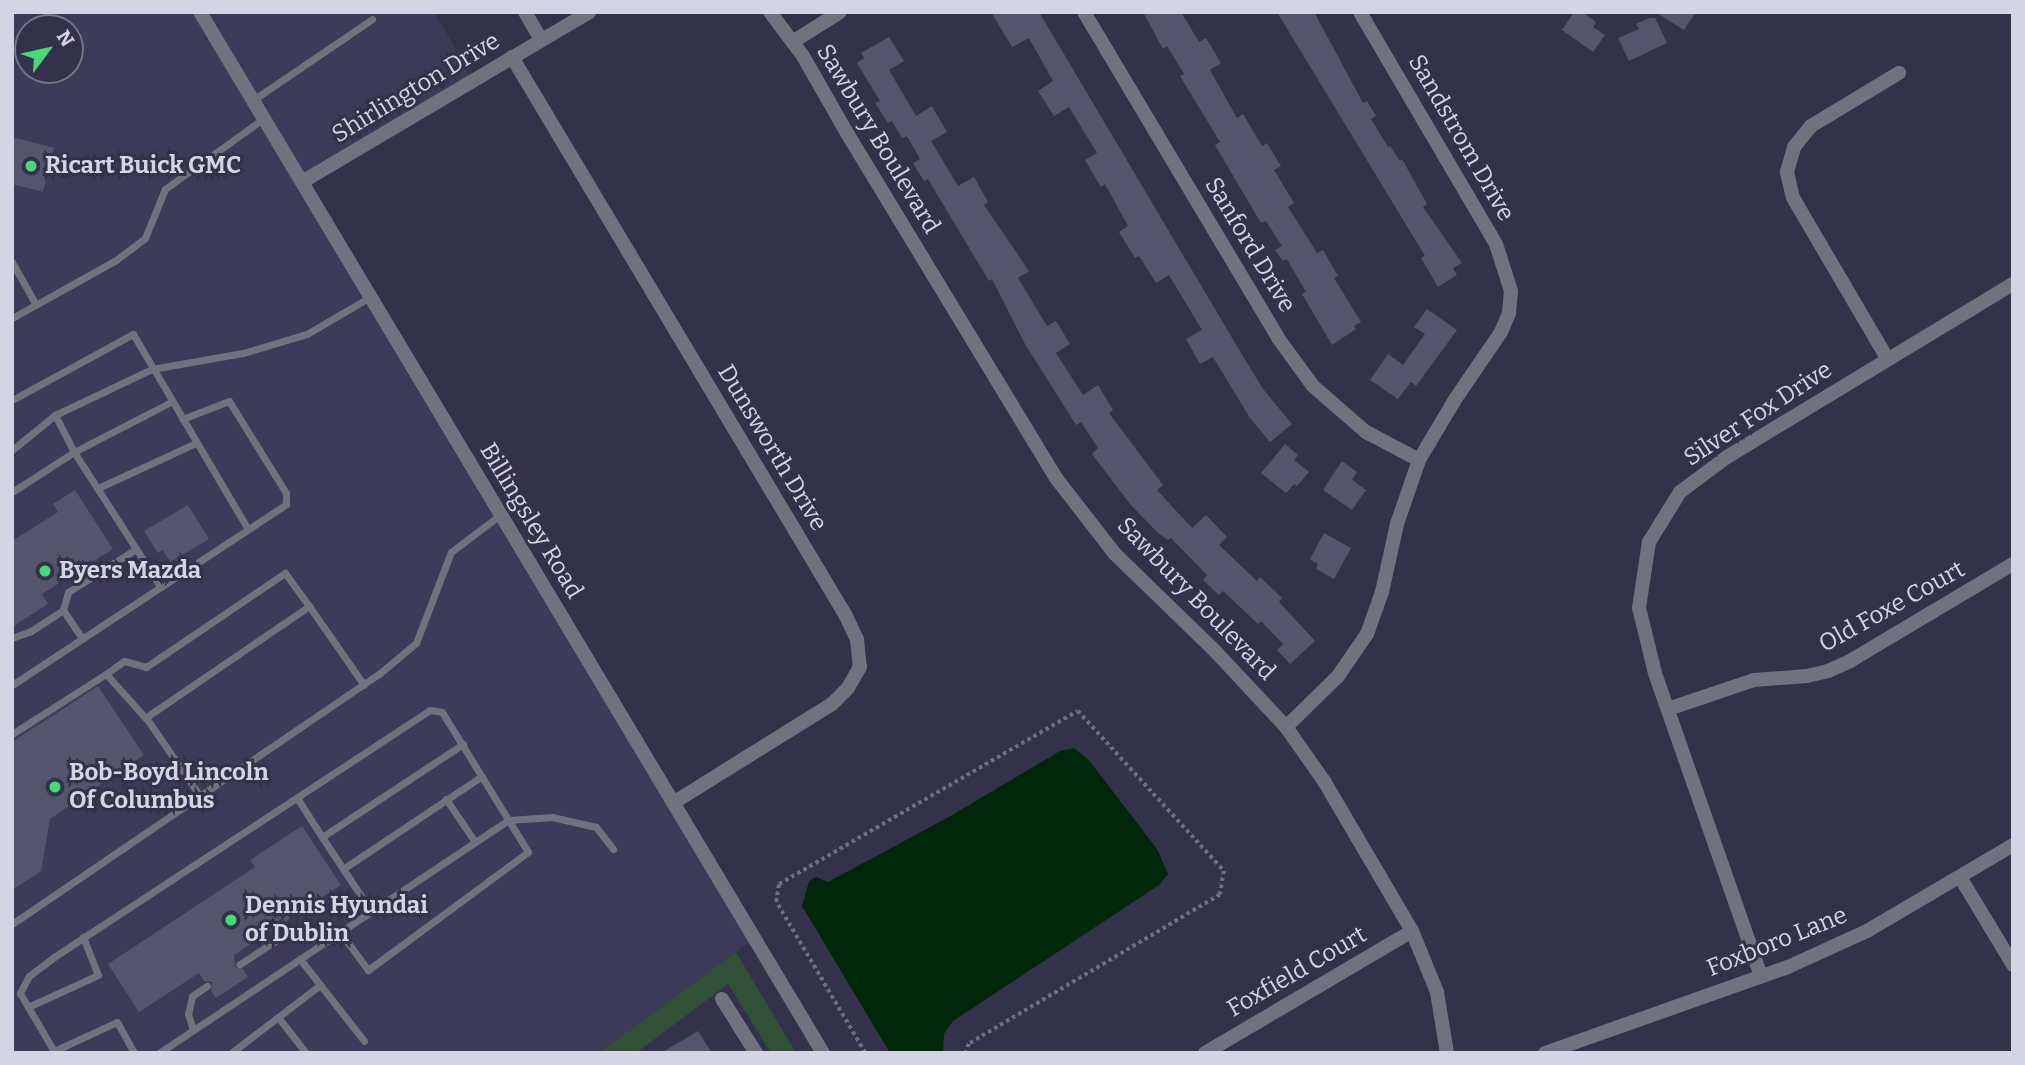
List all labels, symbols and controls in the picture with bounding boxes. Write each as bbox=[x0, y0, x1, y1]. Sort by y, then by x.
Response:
north arrow bbox=[14, 14, 84, 84]
text: N bbox=[52, 26, 79, 51]
street label: Shirlington Drive bbox=[327, 27, 505, 149]
street label: Sawbury Boulevard bbox=[810, 39, 946, 239]
street label: Sandstrom Drive bbox=[1402, 50, 1520, 226]
place label: Ricart Buick GMC bbox=[45, 152, 241, 180]
marker: Ricart Buick GMC bbox=[23, 158, 39, 174]
street label: Sanford Drive bbox=[1198, 172, 1302, 318]
street label: Silver Fox Drive bbox=[1679, 355, 1837, 473]
street label: Dunsworth Drive bbox=[711, 360, 833, 536]
street label: Billingsley Road bbox=[473, 438, 589, 604]
street label: Sawbury Boulevard bbox=[1111, 511, 1281, 687]
street label: Old Foxe Court bbox=[1814, 555, 1970, 659]
place label: Byers Mazda bbox=[59, 557, 201, 585]
marker: Byers Mazda bbox=[37, 563, 53, 579]
place label: Bob-Boyd Lincoln Of Columbus bbox=[69, 759, 269, 815]
marker: Bob-Boyd Lincoln Of Columbus bbox=[47, 779, 63, 795]
place label: Dennis Hyundai of Dublin bbox=[245, 892, 428, 948]
street label: Foxboro Lane bbox=[1703, 901, 1851, 983]
marker: Dennis Hyundai of Dublin bbox=[223, 912, 239, 928]
street label: Foxfield Court bbox=[1222, 921, 1372, 1023]

